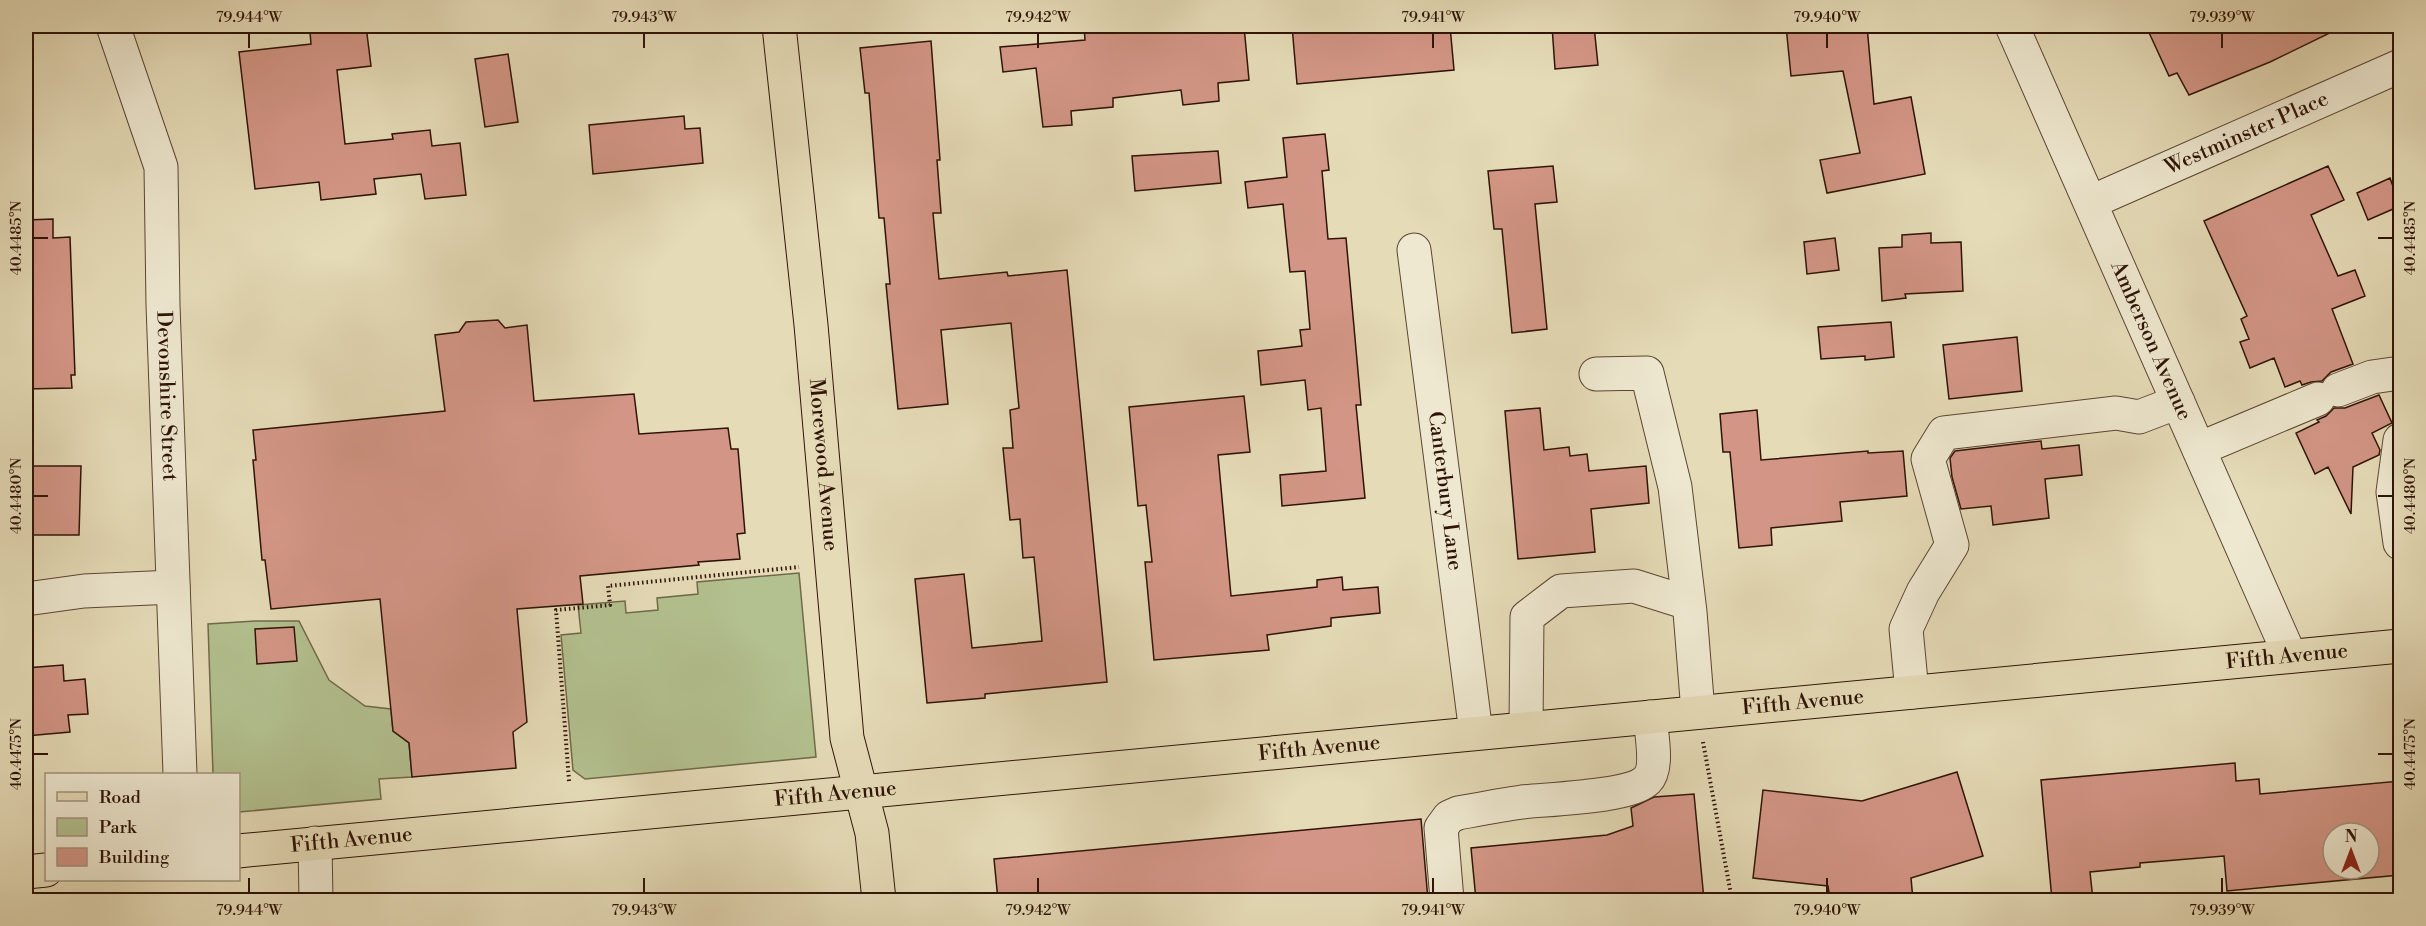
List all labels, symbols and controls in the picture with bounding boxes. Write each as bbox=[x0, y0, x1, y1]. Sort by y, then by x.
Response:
text: 79.944°W bbox=[216, 8, 282, 27]
text: 79.943°W bbox=[611, 8, 677, 27]
text: 79.942°W bbox=[1005, 8, 1071, 27]
text: 79.941°W bbox=[1401, 8, 1465, 27]
text: 79.940°W bbox=[1794, 8, 1861, 27]
text: 79.939°W bbox=[2189, 8, 2255, 27]
street label: Westminster Place bbox=[2160, 86, 2332, 181]
text: 40.4485°N bbox=[7, 201, 26, 275]
text: 40.4485°N bbox=[2401, 201, 2420, 275]
street label: Amberson Avenue bbox=[2104, 256, 2197, 424]
street label: Devonshire Street bbox=[150, 310, 182, 482]
street label: Morewood Avenue bbox=[803, 377, 844, 552]
street label: Canterbury Lane bbox=[1422, 410, 1468, 572]
text: 40.4480°N bbox=[7, 458, 26, 534]
text: 40.4480°N bbox=[2401, 458, 2420, 534]
street label: Fifth Avenue bbox=[2225, 638, 2349, 675]
street label: Fifth Avenue bbox=[1741, 684, 1865, 721]
text: 40.4475°N bbox=[7, 718, 26, 790]
text: 40.4475°N bbox=[2401, 718, 2420, 790]
street label: Fifth Avenue bbox=[1257, 730, 1381, 767]
legend bbox=[45, 773, 240, 881]
street label: Fifth Avenue bbox=[773, 776, 898, 813]
text: Road bbox=[99, 786, 142, 809]
text: Park bbox=[99, 816, 138, 839]
north arrow bbox=[2321, 821, 2381, 881]
street label: Fifth Avenue bbox=[289, 822, 414, 859]
text: N bbox=[2345, 827, 2358, 847]
text: Building bbox=[98, 846, 170, 869]
text: 79.944°W bbox=[216, 901, 282, 920]
text: 79.943°W bbox=[611, 901, 677, 920]
text: 79.942°W bbox=[1005, 901, 1071, 920]
text: 79.941°W bbox=[1401, 901, 1465, 920]
text: 79.940°W bbox=[1794, 901, 1861, 920]
text: 79.939°W bbox=[2189, 901, 2255, 920]

